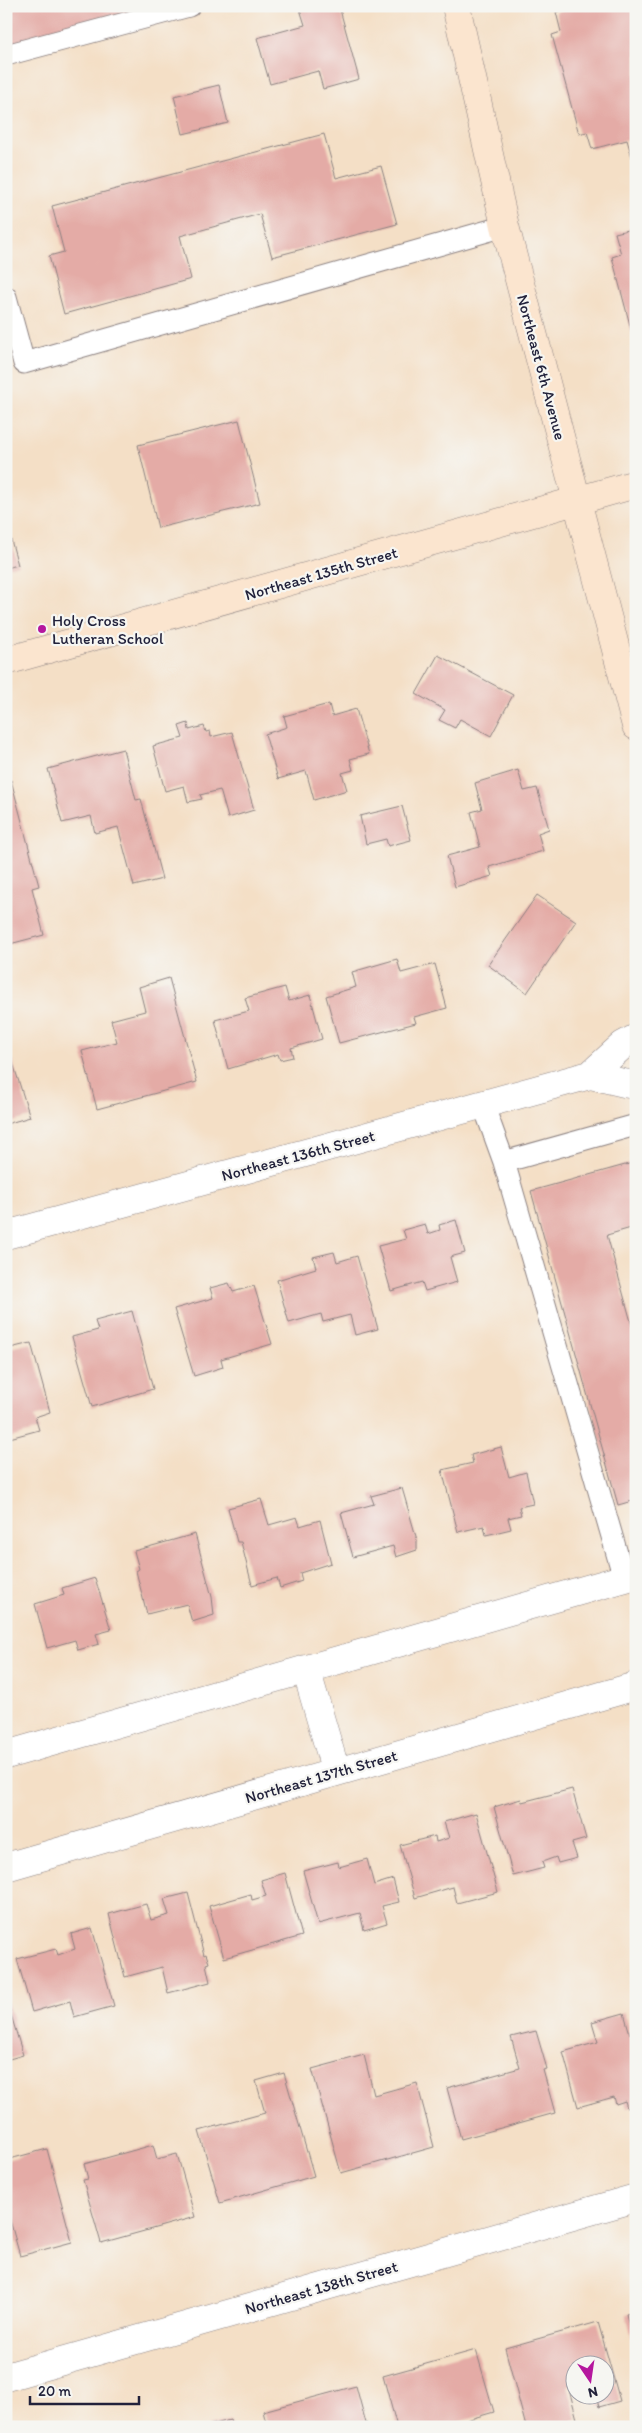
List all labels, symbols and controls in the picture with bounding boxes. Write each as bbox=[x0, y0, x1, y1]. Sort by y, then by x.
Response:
street label: Northeast 6th Avenue bbox=[513, 292, 570, 442]
street label: Northeast 135th Street bbox=[243, 543, 400, 604]
place label: Holy Cross Lutheran School bbox=[52, 611, 164, 648]
marker: Holy Cross Lutheran School bbox=[36, 623, 48, 635]
street label: Northeast 136th Street bbox=[219, 1126, 377, 1185]
street label: Northeast 137th Street bbox=[243, 1746, 399, 1807]
street label: Northeast 138th Street bbox=[242, 2257, 400, 2318]
north arrow bbox=[564, 2356, 614, 2406]
scale bar bbox=[30, 2373, 139, 2405]
text: 20 m bbox=[38, 2382, 72, 2400]
text: N bbox=[586, 2383, 599, 2402]

